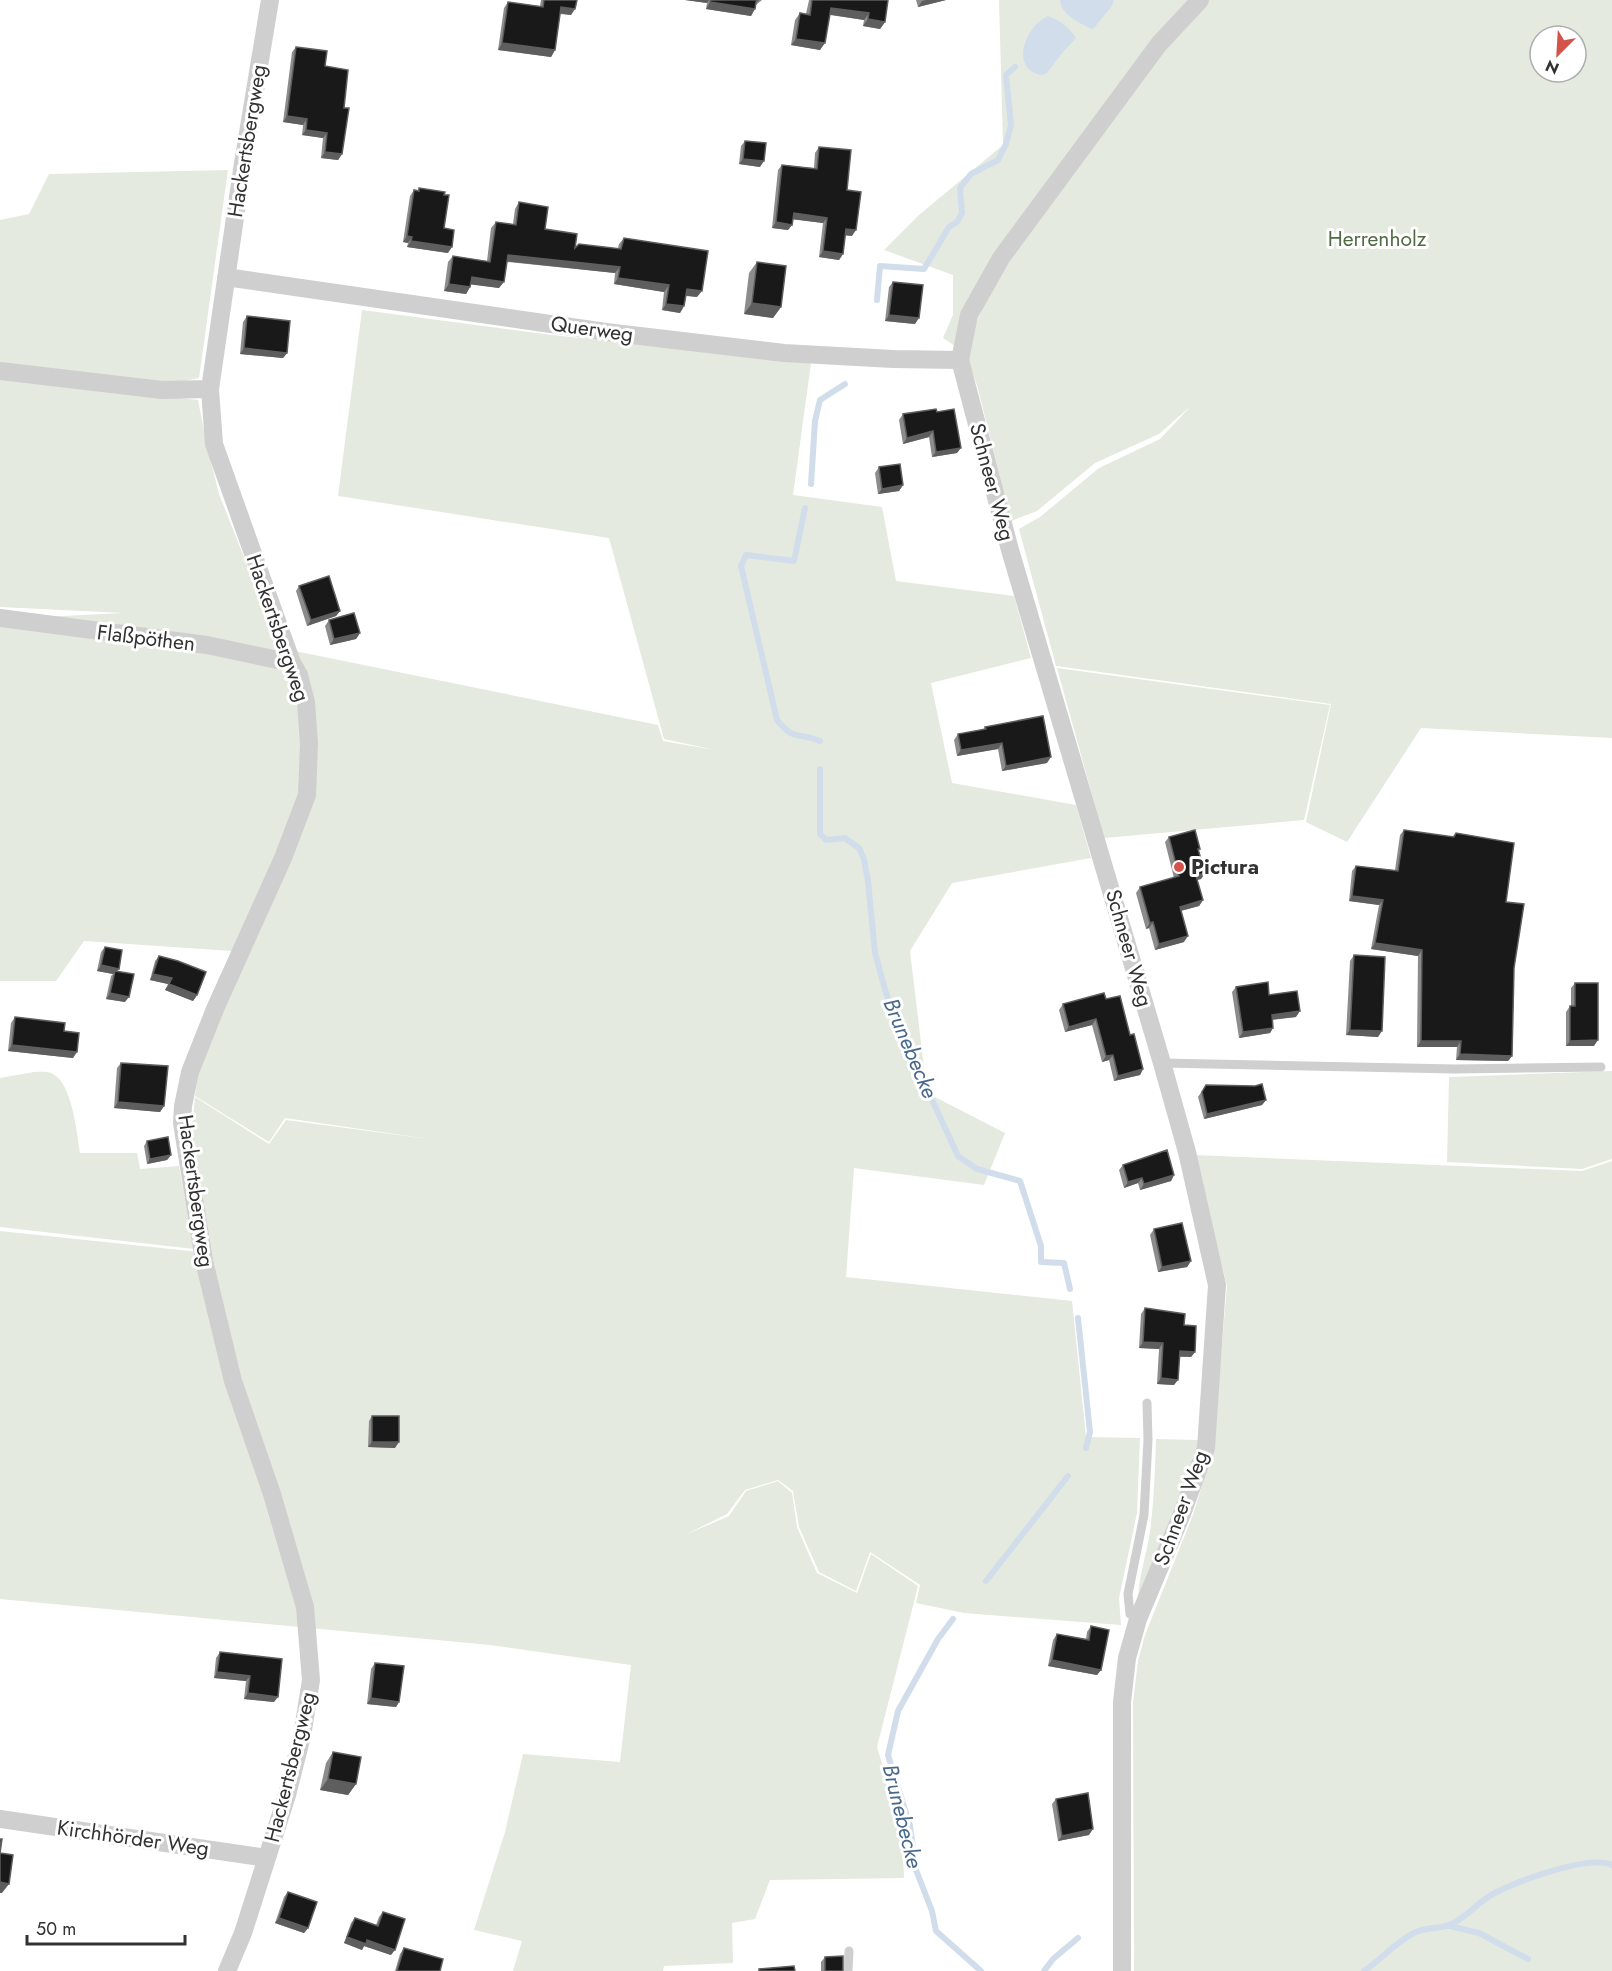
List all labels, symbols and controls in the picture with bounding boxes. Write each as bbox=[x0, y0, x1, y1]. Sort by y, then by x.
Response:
north arrow bbox=[1528, 24, 1588, 84]
text: N bbox=[1542, 54, 1563, 80]
street label: Hackertsbergweg bbox=[220, 63, 274, 219]
park label: Herrenholz bbox=[1328, 224, 1427, 254]
street label: Querweg bbox=[549, 308, 635, 350]
street label: Schneer Weg bbox=[962, 420, 1022, 544]
street label: Hackertsbergweg bbox=[239, 550, 317, 706]
street label: Flaßpöthen bbox=[95, 617, 197, 659]
place label: Pictura bbox=[1191, 852, 1259, 882]
marker: Pictura bbox=[1172, 860, 1186, 874]
street label: Schneer Weg bbox=[1098, 886, 1160, 1010]
water label: Brunebecke bbox=[876, 993, 946, 1103]
street label: Hackertsbergweg bbox=[170, 1113, 222, 1269]
street label: Schneer Weg bbox=[1146, 1446, 1216, 1570]
street label: Hackertsbergweg bbox=[257, 1689, 323, 1845]
water label: Brunebecke bbox=[875, 1761, 931, 1871]
street label: Kirchhörder Weg bbox=[55, 1812, 211, 1864]
scale bar bbox=[27, 1908, 184, 1946]
text: 50 m bbox=[36, 1916, 76, 1942]

